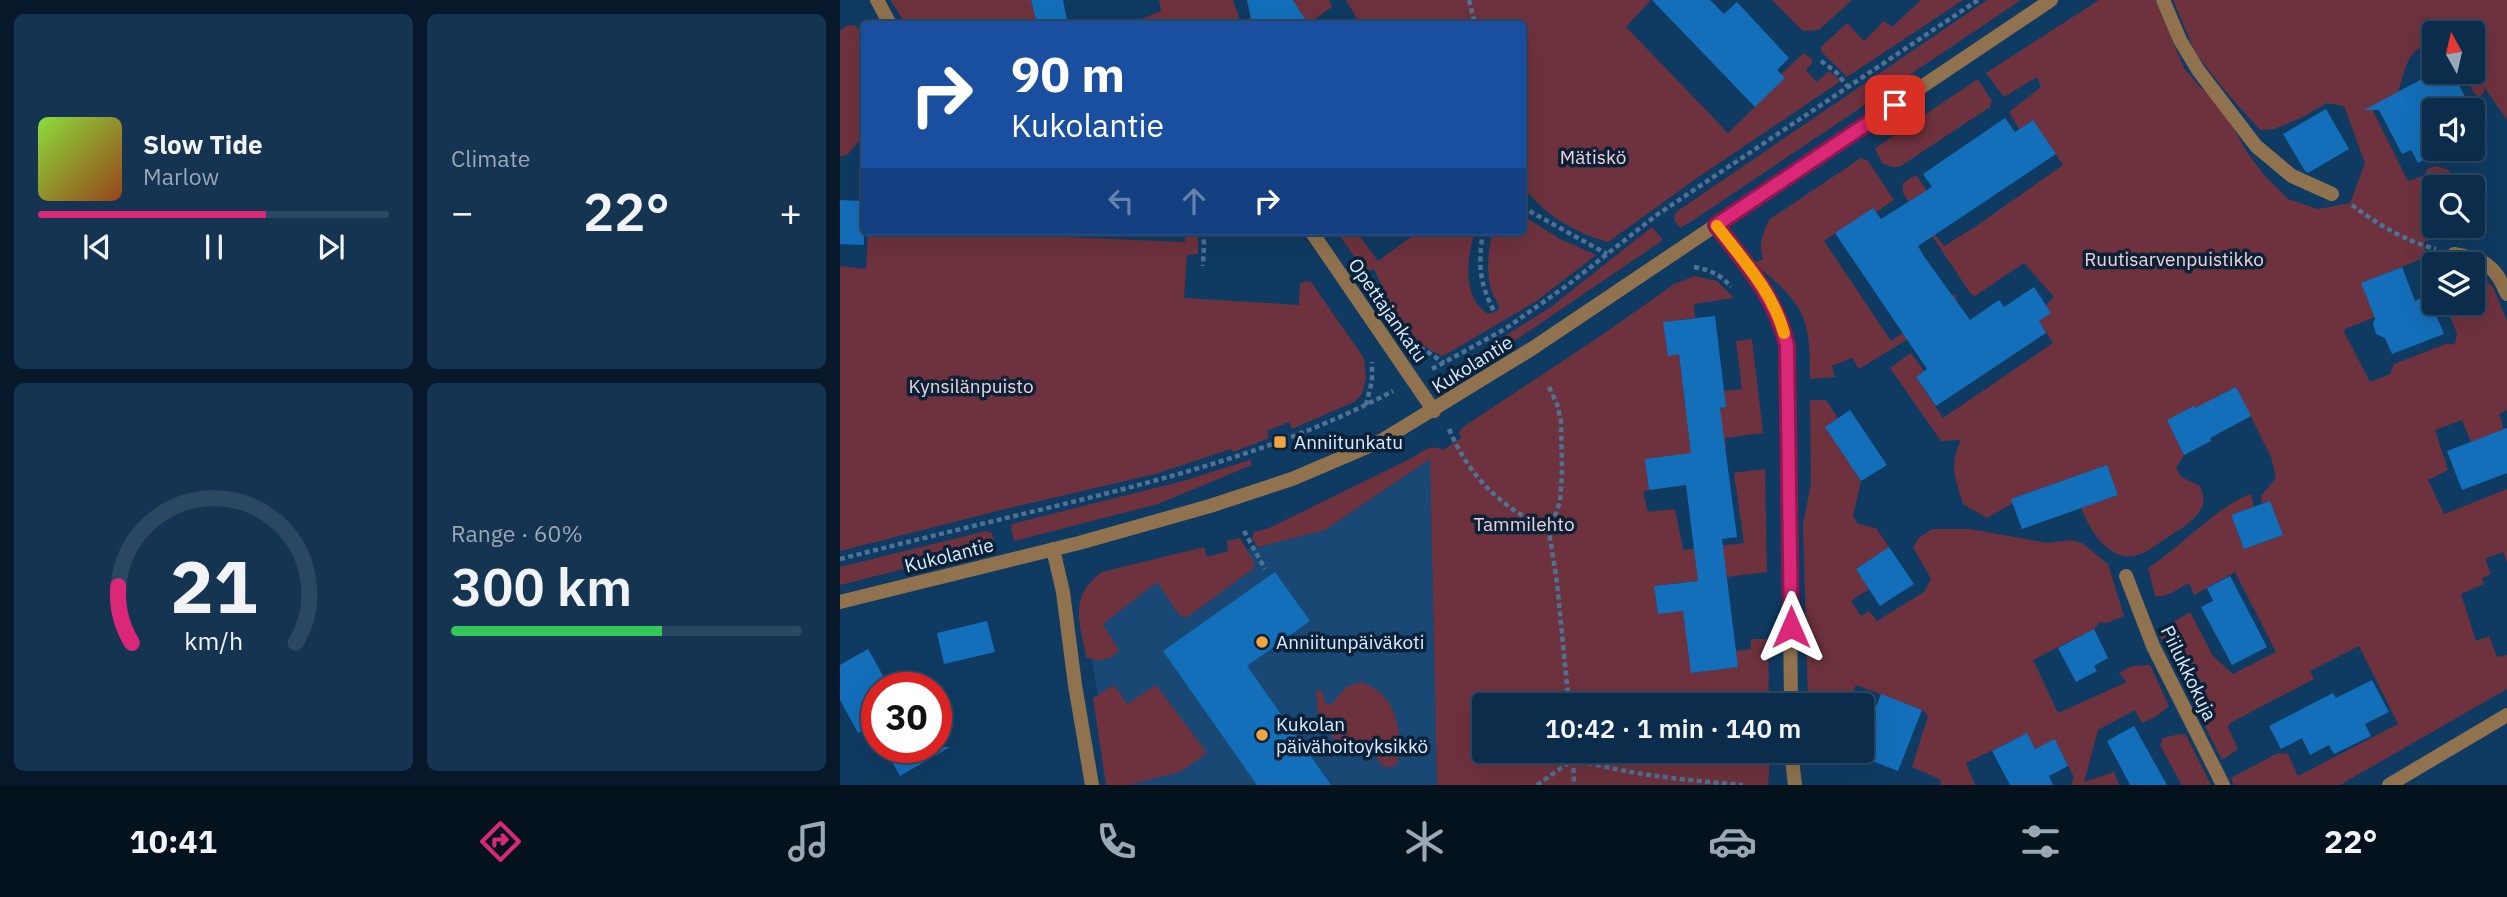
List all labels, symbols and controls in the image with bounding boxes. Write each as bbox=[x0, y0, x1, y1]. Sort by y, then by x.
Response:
north arrow bbox=[2422, 21, 2485, 84]
map controls bbox=[2422, 21, 2485, 315]
text: 90 m bbox=[1011, 42, 1125, 105]
icon: right bbox=[896, 49, 987, 140]
pin bbox=[1865, 75, 1925, 135]
icon: arrive bbox=[1876, 86, 1914, 124]
button: sound bbox=[2422, 98, 2485, 161]
text: Kukolantie bbox=[1011, 104, 1164, 146]
text: Slow Tide bbox=[143, 127, 263, 161]
text: Climate bbox=[451, 143, 530, 173]
park label: Mätiskö bbox=[1560, 145, 1626, 169]
text: Marlow bbox=[143, 161, 219, 191]
button: search bbox=[2422, 175, 2485, 238]
text: 22° bbox=[583, 178, 670, 245]
icon: left bbox=[1102, 182, 1140, 220]
icon: ahead bbox=[1175, 182, 1213, 220]
icon: right bbox=[1248, 182, 1286, 220]
text: − bbox=[451, 187, 474, 236]
text: + bbox=[779, 187, 802, 236]
icon: previous bbox=[78, 228, 116, 266]
icon: pause bbox=[195, 228, 233, 266]
icon: next bbox=[312, 228, 350, 266]
park label: Ruutisarvenpuistikko bbox=[2084, 247, 2264, 271]
button: layers bbox=[2422, 252, 2485, 315]
street label: Opettajankatu bbox=[1343, 253, 1433, 367]
street label: Kukolantie bbox=[1427, 330, 1517, 398]
park label: Kynsilänpuisto bbox=[908, 374, 1034, 398]
place label: Anniitunkatu bbox=[1294, 430, 1403, 454]
marker: Anniitunkatu bbox=[1272, 434, 1288, 450]
park label: Tammilehto bbox=[1473, 512, 1575, 536]
text: Range · 60% bbox=[451, 518, 583, 548]
street label: Kukolantie bbox=[902, 532, 996, 578]
text: 21 bbox=[170, 538, 257, 633]
text: 300 km bbox=[451, 553, 632, 620]
position arrow bbox=[1754, 590, 1828, 664]
street label: Piilukkokuja bbox=[2156, 622, 2222, 724]
text: km/h bbox=[184, 624, 243, 657]
place label: Anniitunpäiväkoti bbox=[1276, 630, 1425, 654]
marker: Anniitunpäiväkoti bbox=[1254, 634, 1270, 650]
speed limit sign: 30 bbox=[861, 672, 952, 763]
text: 10:42 · 1 min · 140 m bbox=[1545, 711, 1801, 745]
place label: Kukolan päivähoitoyksikkö bbox=[1276, 712, 1428, 758]
marker: Kukolan päivähoitoyksikkö bbox=[1254, 727, 1270, 743]
icon: directions bbox=[476, 817, 525, 866]
icon: music bbox=[784, 817, 833, 866]
icon: phone bbox=[1092, 817, 1141, 866]
icon: climate bbox=[1400, 817, 1449, 866]
icon: car bbox=[1708, 817, 1757, 866]
icon: filters bbox=[2016, 817, 2065, 866]
text: 10:41 bbox=[130, 820, 217, 862]
text: 22° bbox=[2324, 820, 2377, 862]

